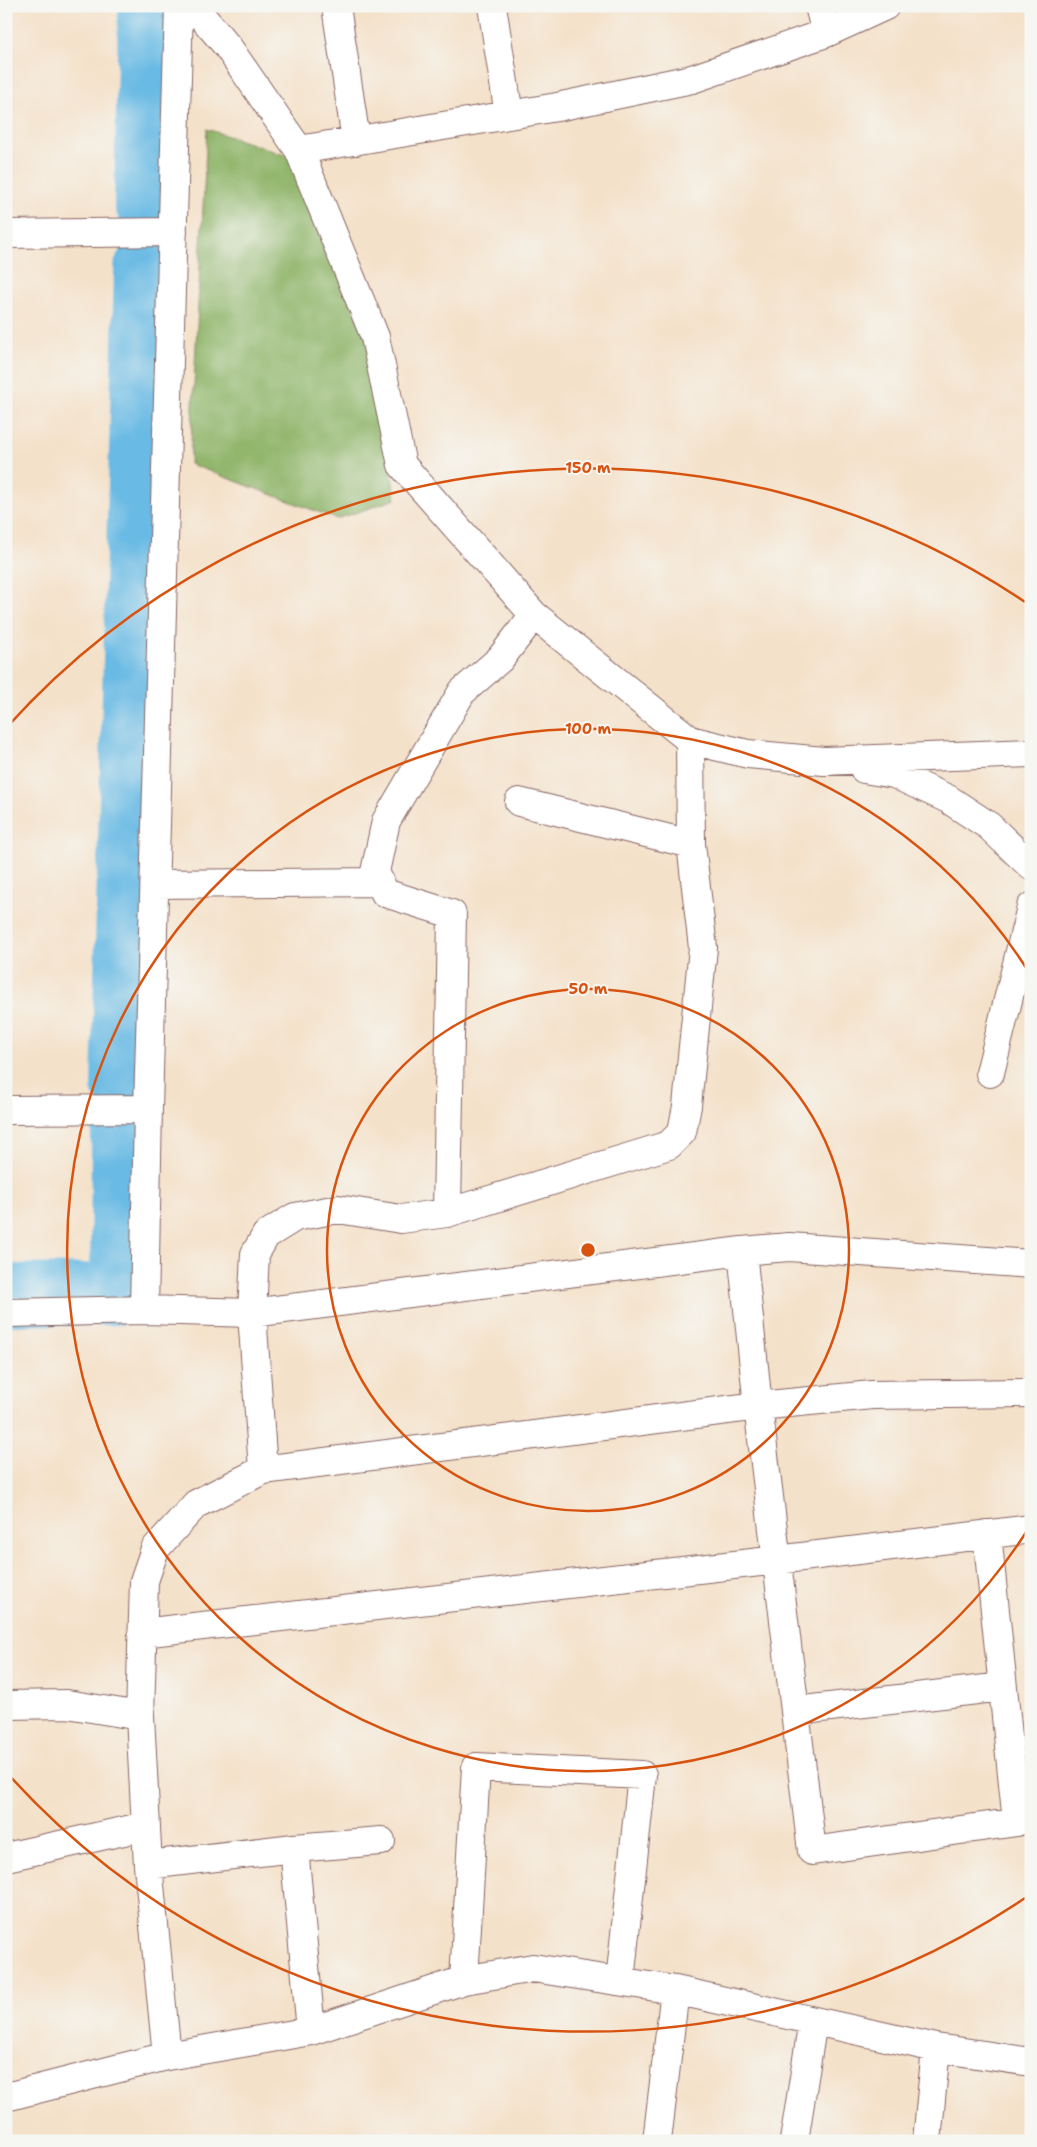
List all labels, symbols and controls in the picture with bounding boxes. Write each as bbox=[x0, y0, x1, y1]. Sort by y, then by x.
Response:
text: 150 m bbox=[565, 458, 611, 478]
text: 100 m bbox=[565, 719, 611, 739]
text: 50 m bbox=[569, 979, 608, 999]
centre of rings bbox=[579, 1241, 597, 1259]

